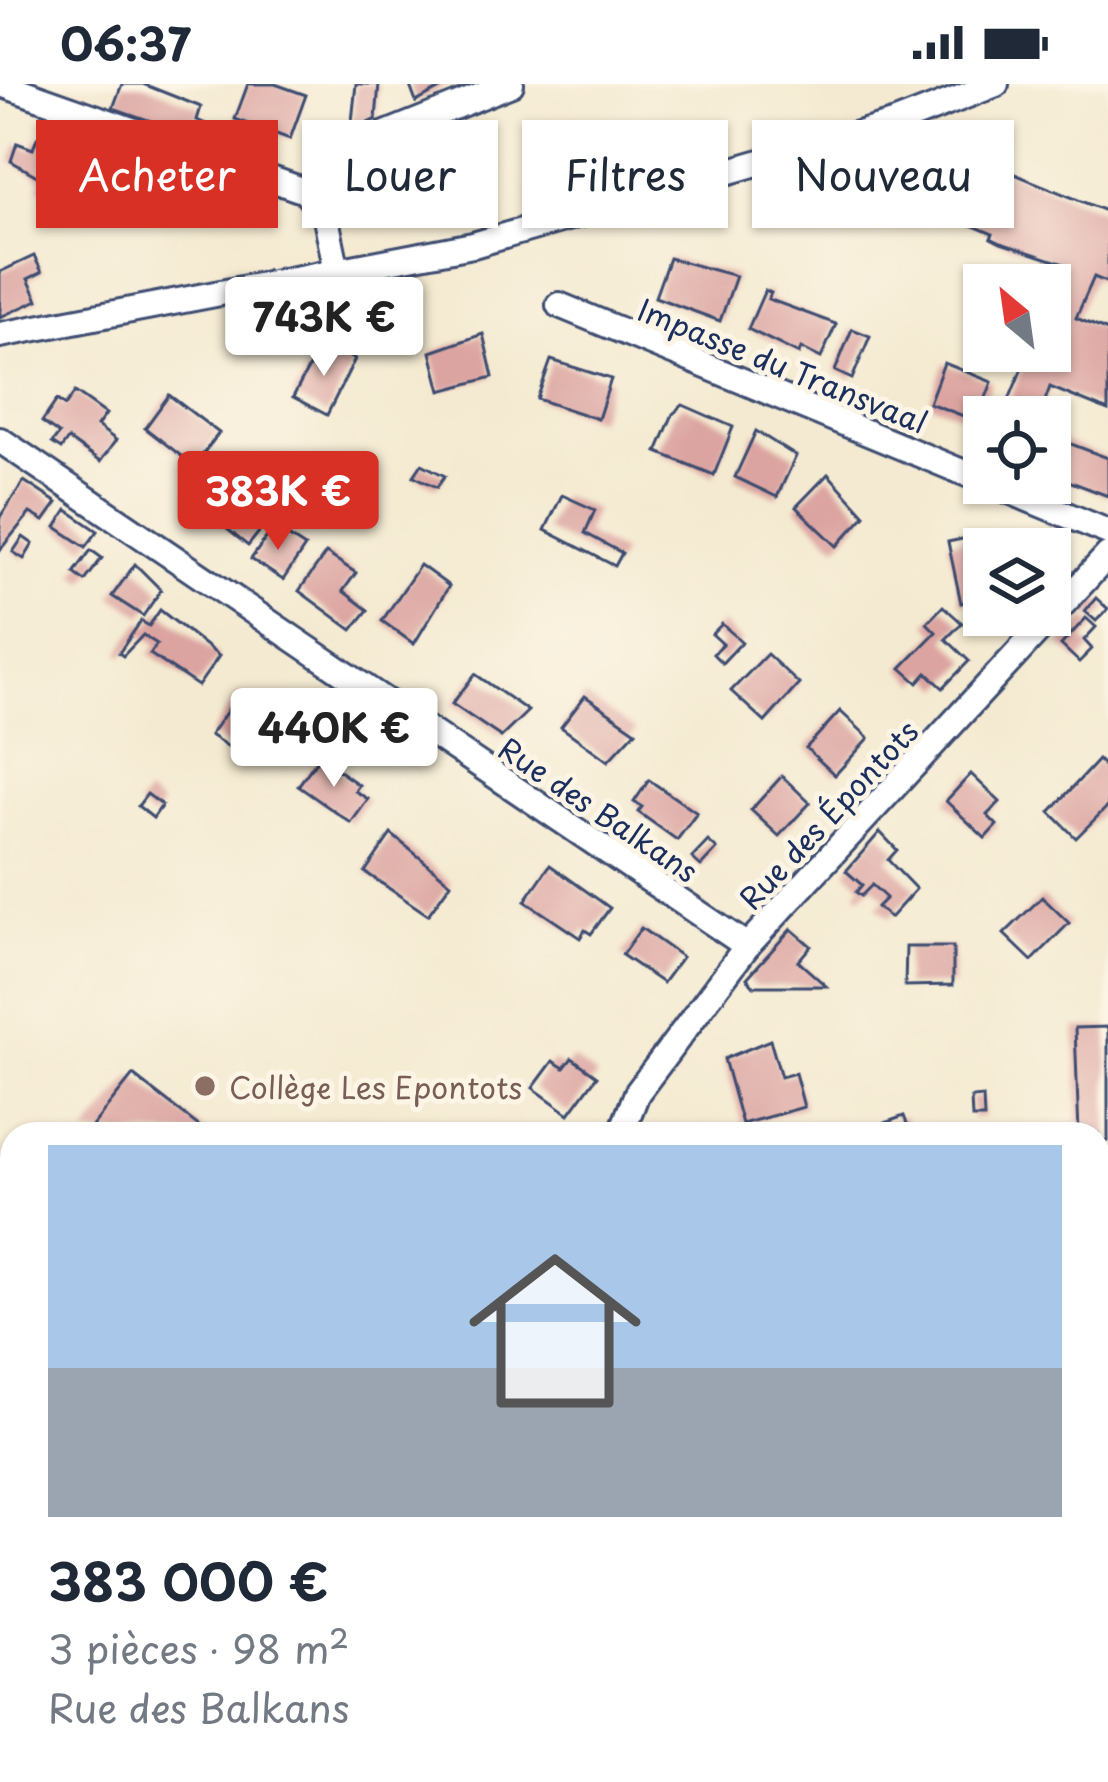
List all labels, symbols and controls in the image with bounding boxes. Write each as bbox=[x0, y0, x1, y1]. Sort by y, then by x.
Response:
text: 06:37 bbox=[60, 8, 191, 76]
chip: Acheter bbox=[36, 120, 278, 228]
chip: Louer bbox=[302, 120, 498, 228]
chip: Filtres bbox=[522, 120, 728, 228]
chip: Nouveau bbox=[752, 120, 1014, 228]
north arrow bbox=[963, 264, 1071, 372]
map controls bbox=[963, 264, 1071, 636]
pin: 743K € bbox=[226, 277, 422, 379]
text: 743K € bbox=[252, 286, 396, 345]
street label: Impasse du Transvaal bbox=[631, 286, 935, 444]
button: locate bbox=[963, 396, 1071, 504]
pin: 383K € bbox=[180, 451, 376, 553]
text: 383K € bbox=[205, 460, 351, 519]
button: layers bbox=[963, 528, 1071, 636]
pin: 440K € bbox=[236, 688, 432, 790]
text: 440K € bbox=[258, 697, 410, 756]
street label: Rue des Épontots bbox=[728, 709, 928, 919]
street label: Rue des Balkans bbox=[490, 725, 708, 893]
place label: Collège Les Epontots bbox=[229, 1064, 522, 1109]
marker: Collège Les Epontots bbox=[192, 1073, 218, 1099]
icon: home bbox=[447, 1223, 663, 1439]
text: 383 000 € bbox=[48, 1541, 329, 1618]
text: 3 pièces · 98 m² bbox=[48, 1618, 349, 1677]
text: Rue des Balkans bbox=[48, 1677, 350, 1736]

